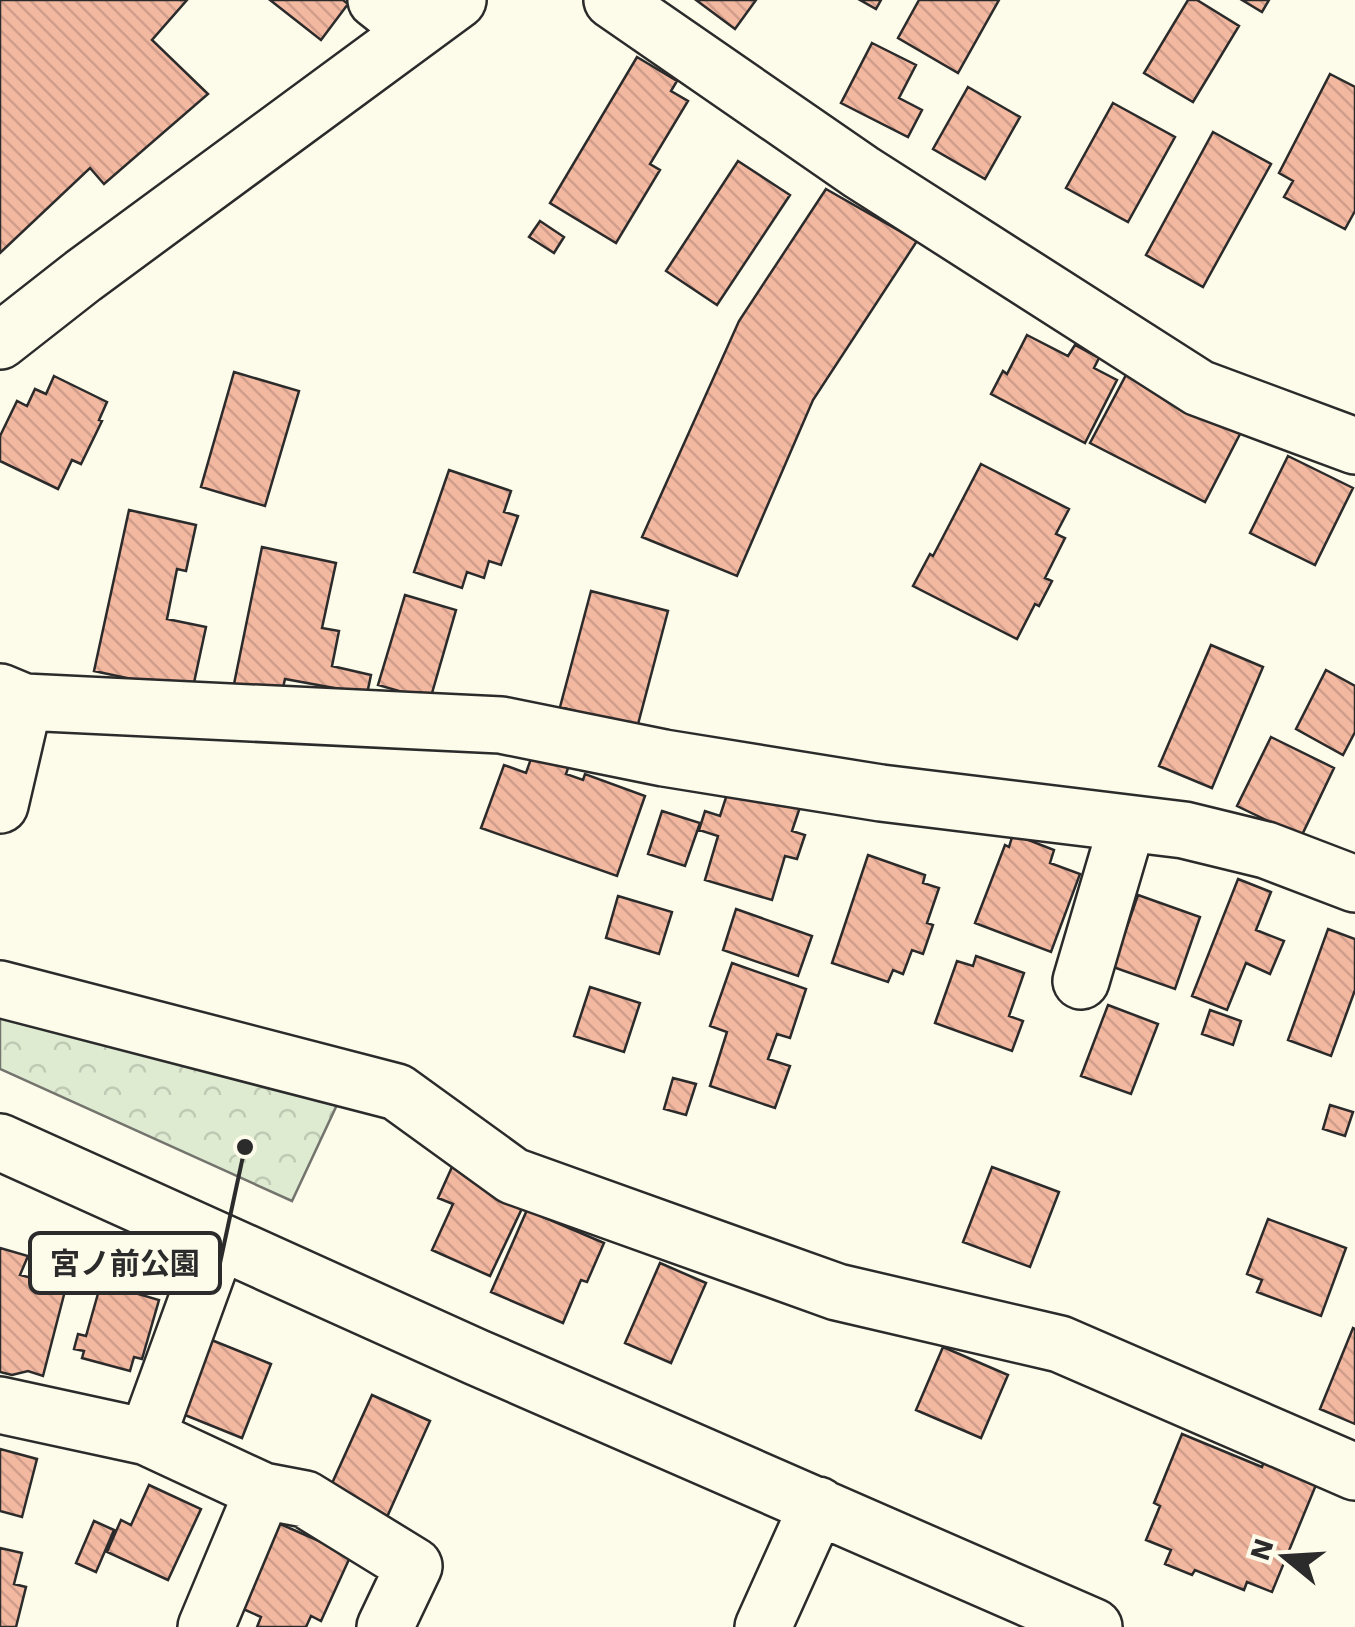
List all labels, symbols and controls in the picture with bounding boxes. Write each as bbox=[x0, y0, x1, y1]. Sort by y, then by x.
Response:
callout: 宮ノ前公園 bbox=[30, 1233, 220, 1293]
text: 宮ノ前公園 bbox=[50, 1246, 200, 1281]
north arrow bbox=[1235, 1507, 1335, 1607]
text: N bbox=[1243, 1534, 1281, 1564]

